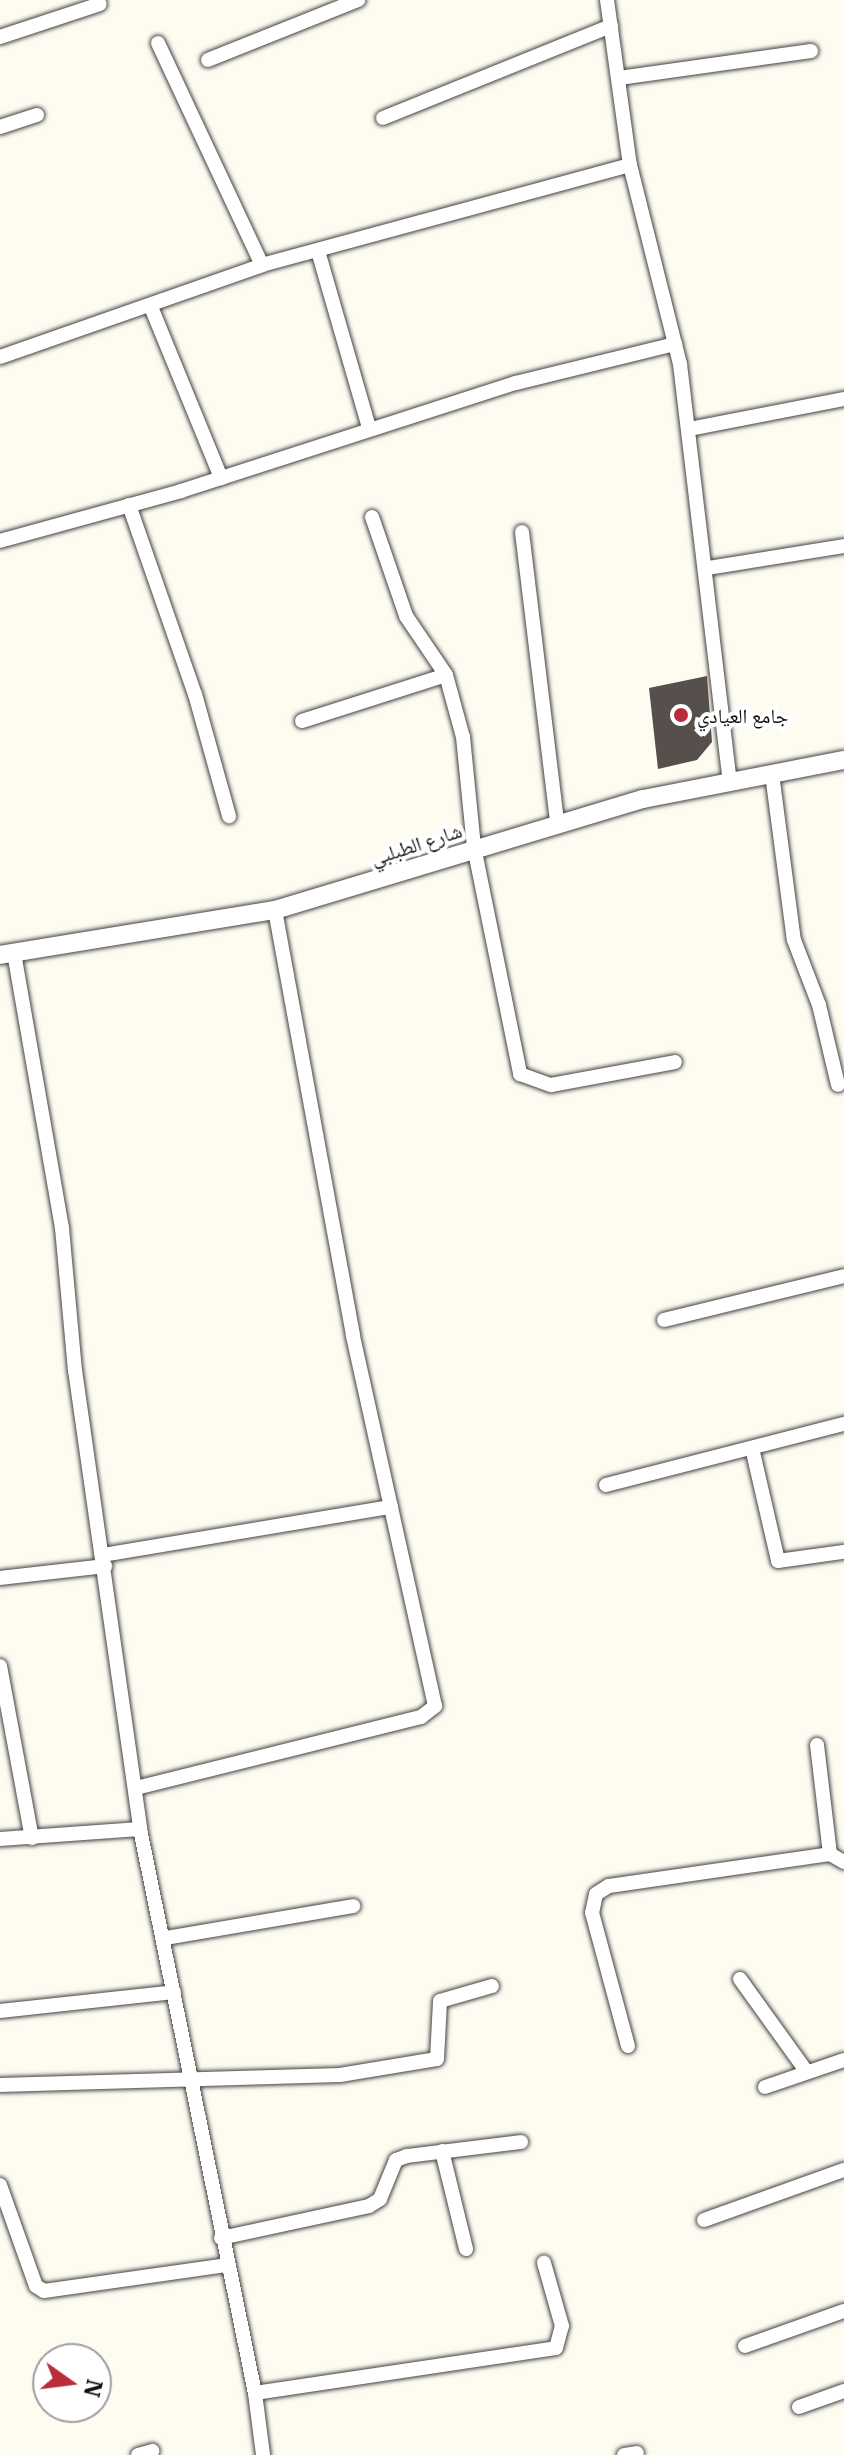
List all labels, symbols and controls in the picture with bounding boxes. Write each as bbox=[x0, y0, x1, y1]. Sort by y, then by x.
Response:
place label: جامع العيادي bbox=[697, 703, 788, 727]
marker: جامع العيادي bbox=[672, 706, 690, 724]
street label: شارع الطبلبي bbox=[367, 818, 465, 870]
north arrow bbox=[32, 2343, 112, 2423]
text: N bbox=[78, 2376, 110, 2400]

